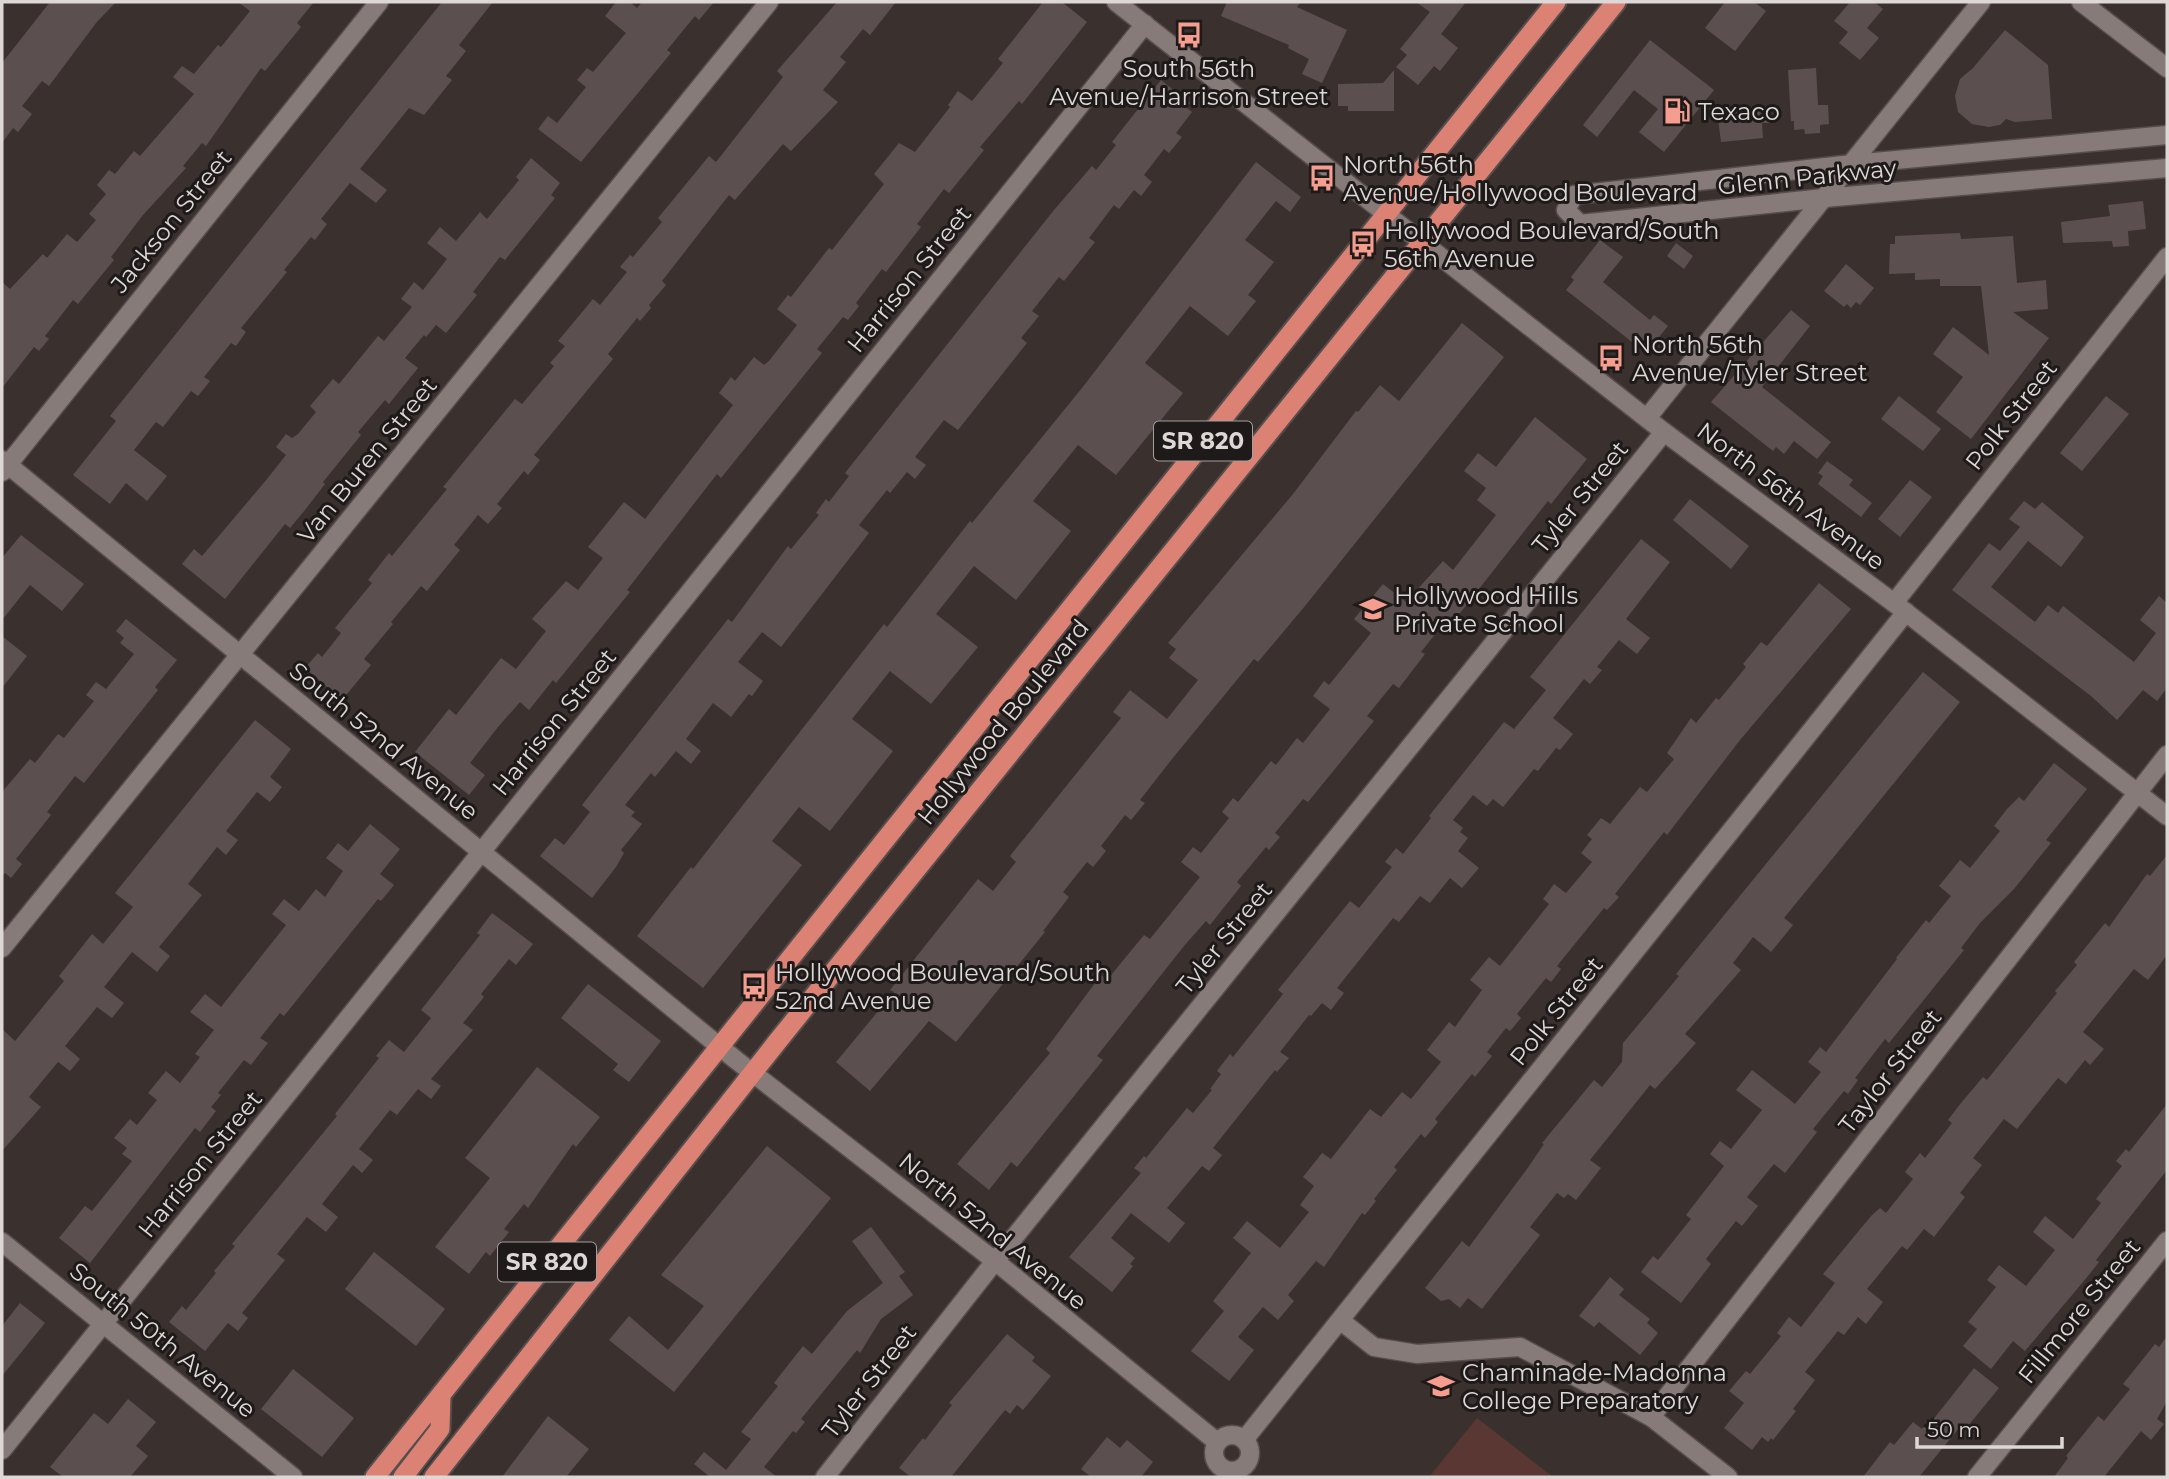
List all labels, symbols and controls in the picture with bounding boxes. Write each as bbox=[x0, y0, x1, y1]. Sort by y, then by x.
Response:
bus stop icon: South 56th Avenue/Harrison Street bbox=[1174, 20, 1204, 50]
place label: South 56th Avenue/Harrison Street bbox=[1049, 54, 1329, 111]
fuel station icon: Texaco bbox=[1662, 96, 1692, 126]
place label: Texaco bbox=[1698, 97, 1780, 126]
street label: Jackson Street bbox=[104, 144, 238, 299]
place label: North 56th Avenue/Hollywood Boulevard bbox=[1343, 150, 1698, 207]
street label: Glenn Parkway bbox=[1716, 153, 1898, 201]
bus stop icon: North 56th Avenue/Hollywood Boulevard bbox=[1307, 163, 1337, 193]
street label: Harrison Street bbox=[841, 199, 977, 358]
place label: Hollywood Boulevard/South 56th Avenue bbox=[1384, 216, 1719, 273]
bus stop icon: Hollywood Boulevard/South 56th Avenue bbox=[1348, 229, 1378, 259]
place label: North 56th Avenue/Tyler Street bbox=[1632, 330, 1868, 387]
bus stop icon: North 56th Avenue/Tyler Street bbox=[1596, 343, 1626, 373]
street label: Polk Street bbox=[1959, 354, 2063, 476]
street label: Van Buren Street bbox=[291, 371, 443, 549]
street label: North 56th Avenue bbox=[1691, 416, 1891, 576]
road number: SR 820 bbox=[1154, 422, 1252, 461]
street label: Tyler Street bbox=[1526, 435, 1634, 559]
place label: Hollywood Hills Private School bbox=[1394, 581, 1578, 638]
school or university icon: Hollywood Hills Private School bbox=[1358, 594, 1388, 624]
street label: Hollywood Boulevard bbox=[911, 613, 1095, 831]
street label: Harrison Street bbox=[486, 642, 622, 801]
street label: South 52nd Avenue bbox=[284, 656, 484, 826]
street label: Tyler Street bbox=[1170, 876, 1278, 1000]
street label: Polk Street bbox=[1503, 951, 1609, 1071]
place label: Hollywood Boulevard/South 52nd Avenue bbox=[775, 958, 1110, 1015]
bus stop icon: Hollywood Boulevard/South 52nd Avenue bbox=[739, 971, 769, 1001]
street label: Taylor Street bbox=[1832, 1003, 1948, 1139]
street label: Harrison Street bbox=[132, 1084, 268, 1243]
street label: North 52nd Avenue bbox=[893, 1146, 1093, 1316]
street label: Fillmore Street bbox=[2012, 1233, 2146, 1389]
road number: SR 820 bbox=[498, 1242, 596, 1282]
street label: South 50th Avenue bbox=[64, 1256, 262, 1424]
street label: Tyler Street bbox=[816, 1318, 923, 1444]
place label: Chaminade-Madonna College Preparatory bbox=[1462, 1358, 1727, 1415]
school or university icon: Chaminade-Madonna College Preparatory bbox=[1426, 1371, 1456, 1401]
scale bar bbox=[1917, 1406, 2062, 1450]
text: 50 m bbox=[1927, 1417, 1981, 1442]

